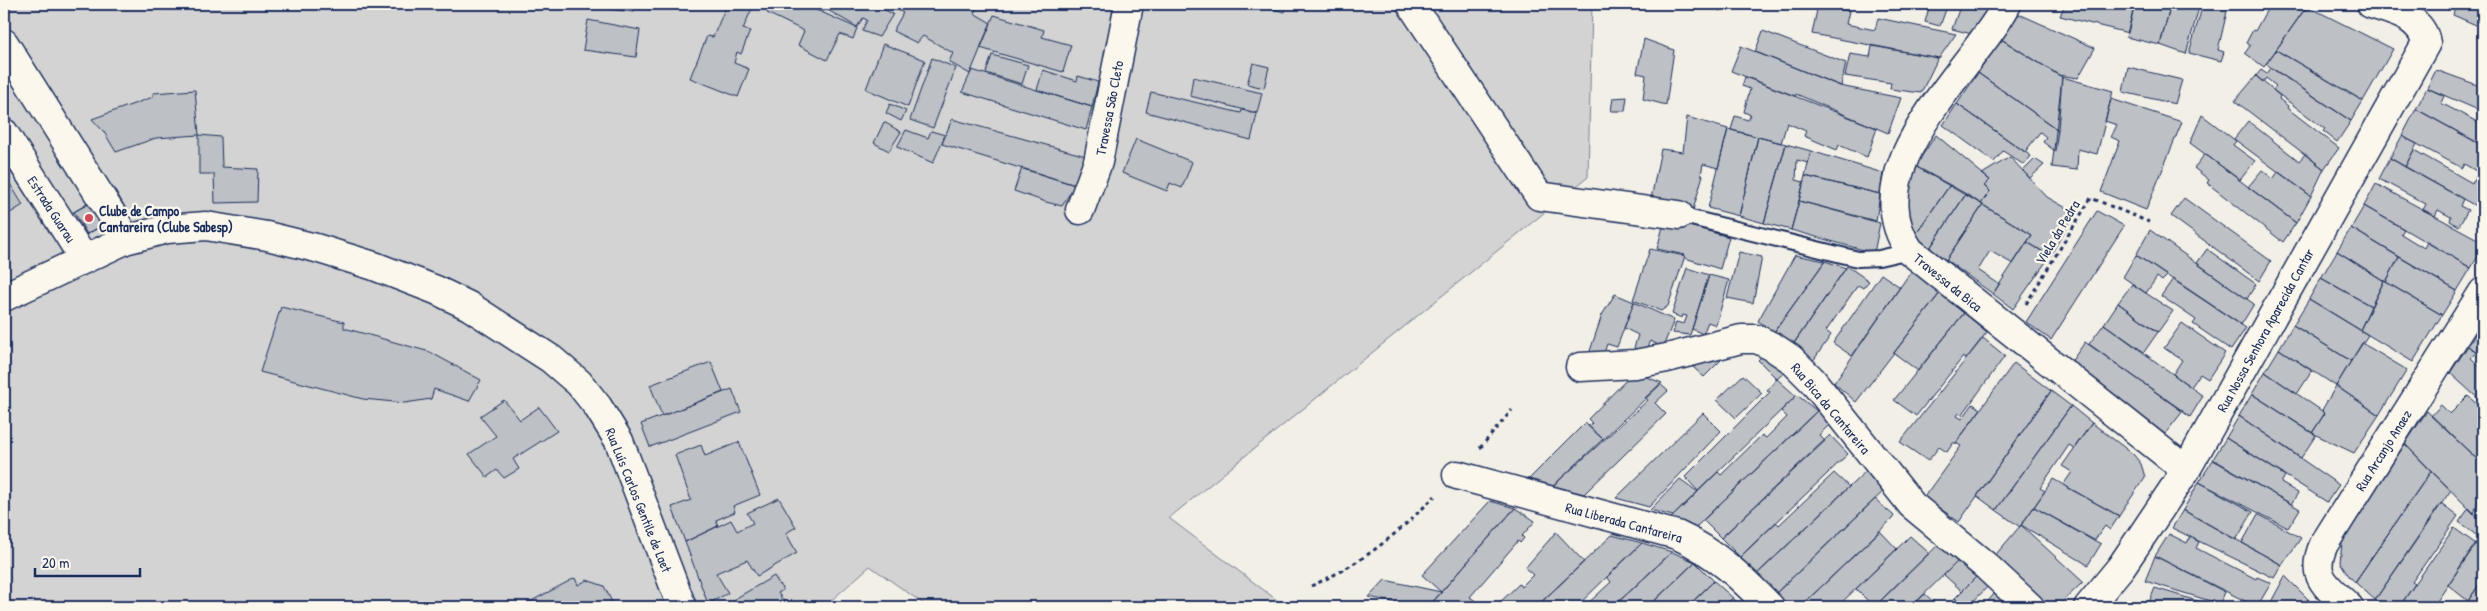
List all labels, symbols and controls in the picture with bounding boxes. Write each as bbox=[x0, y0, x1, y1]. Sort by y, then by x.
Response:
street label: Travessa São Cleto bbox=[1090, 59, 1128, 157]
street label: Estrada Guarau bbox=[23, 172, 81, 246]
street label: Viela da Pedra bbox=[2030, 196, 2084, 268]
place label: Clube de Campo Cantareira (Clube Sabesp) bbox=[99, 201, 233, 238]
marker: Clube de Campo Cantareira (Clube Sabesp) bbox=[83, 212, 95, 224]
street label: Rua Nossa Senhora Aparecida Cantar bbox=[2212, 244, 2319, 416]
street label: Travessa da Bica bbox=[1910, 248, 1987, 316]
street label: Rua Bica da Cantareira bbox=[1787, 358, 1875, 458]
street label: Rua Arcanjo Anaez bbox=[2350, 406, 2416, 495]
street label: Rua Luís Carlos Gentile de Laet bbox=[601, 425, 677, 575]
street label: Rua Liberada Cantareira bbox=[1564, 497, 1685, 547]
scale bar bbox=[35, 546, 140, 578]
text: 20 m bbox=[42, 552, 69, 573]

